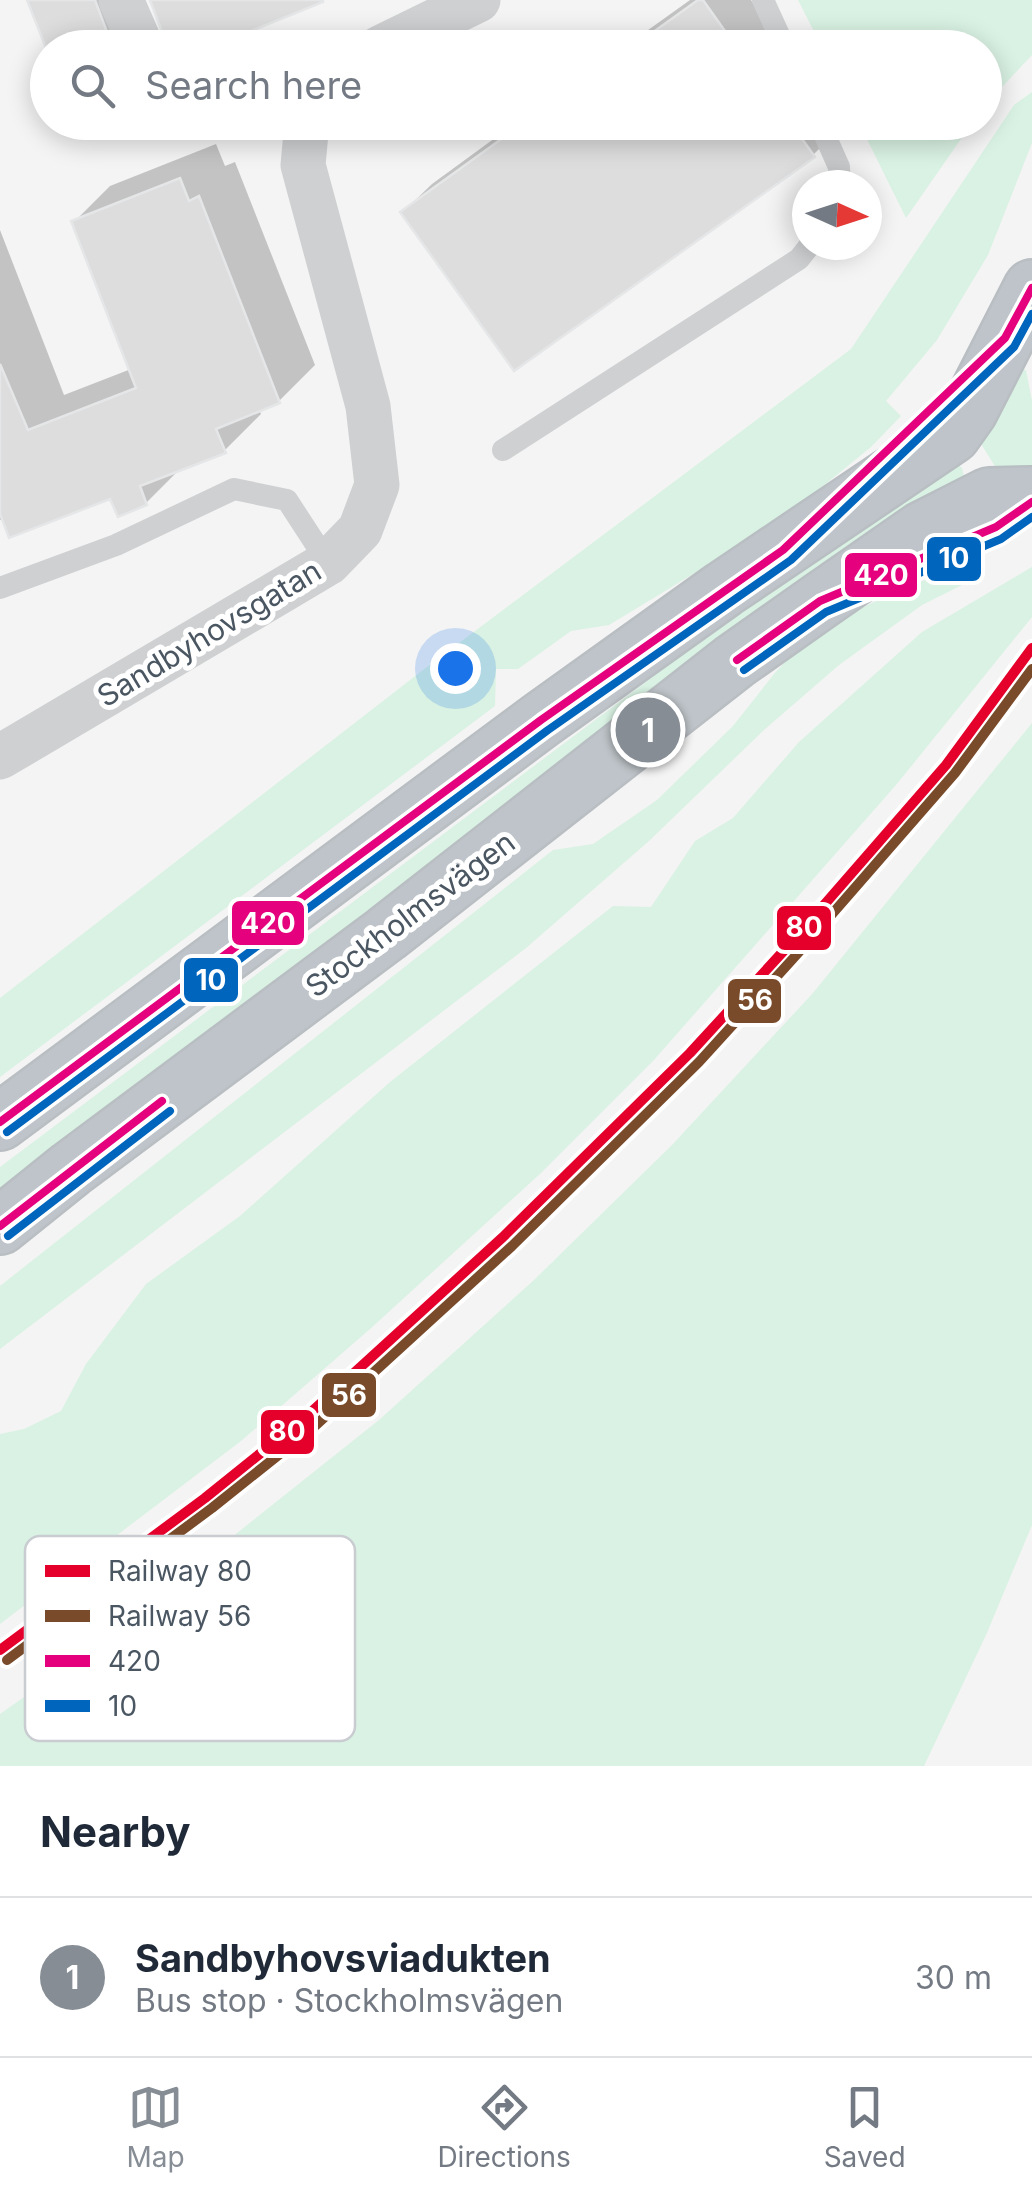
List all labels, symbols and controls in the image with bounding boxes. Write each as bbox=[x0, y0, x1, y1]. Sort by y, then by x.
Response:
search box bbox=[30, 30, 1002, 140]
icon: search bbox=[65, 58, 120, 113]
text: Search here bbox=[145, 62, 362, 108]
north arrow bbox=[792, 170, 882, 260]
line badge: 10 bbox=[925, 535, 983, 583]
text: 10 bbox=[939, 541, 969, 575]
line badge: 420 bbox=[843, 551, 919, 599]
street label: Sandbyhovsgatan bbox=[91, 552, 327, 714]
text: 420 bbox=[853, 558, 909, 592]
your location bbox=[430, 643, 481, 694]
pin: 1 bbox=[616, 692, 680, 768]
street label: Stockholmsvägen bbox=[298, 824, 522, 1004]
line badge: 420 bbox=[230, 899, 306, 947]
line badge: 80 bbox=[775, 904, 833, 952]
text: 420 bbox=[240, 906, 296, 940]
text: 80 bbox=[785, 910, 823, 944]
line badge: 10 bbox=[182, 956, 240, 1004]
text: 10 bbox=[196, 963, 226, 997]
line badge: 56 bbox=[726, 977, 783, 1025]
text: 56 bbox=[737, 983, 773, 1017]
line badge: 56 bbox=[320, 1371, 378, 1419]
text: 56 bbox=[331, 1378, 367, 1412]
line badge: 80 bbox=[259, 1408, 316, 1456]
text: 80 bbox=[268, 1414, 306, 1448]
legend bbox=[25, 1536, 355, 1741]
text: Railway 80 bbox=[108, 1554, 252, 1588]
text: Railway 56 bbox=[108, 1599, 251, 1633]
text: 420 bbox=[108, 1644, 161, 1678]
text: 10 bbox=[108, 1689, 137, 1723]
text: Nearby bbox=[40, 1806, 191, 1857]
text: Sandbyhovsviadukten bbox=[135, 1935, 551, 1981]
text: 1 bbox=[66, 1958, 79, 1997]
text: 30 m bbox=[915, 1958, 992, 1997]
text: Bus stop · Stockholmsvägen bbox=[135, 1981, 563, 2020]
tab: Map bbox=[126, 2080, 185, 2174]
tab: Directions bbox=[437, 2080, 571, 2174]
tab: Saved bbox=[824, 2080, 906, 2174]

